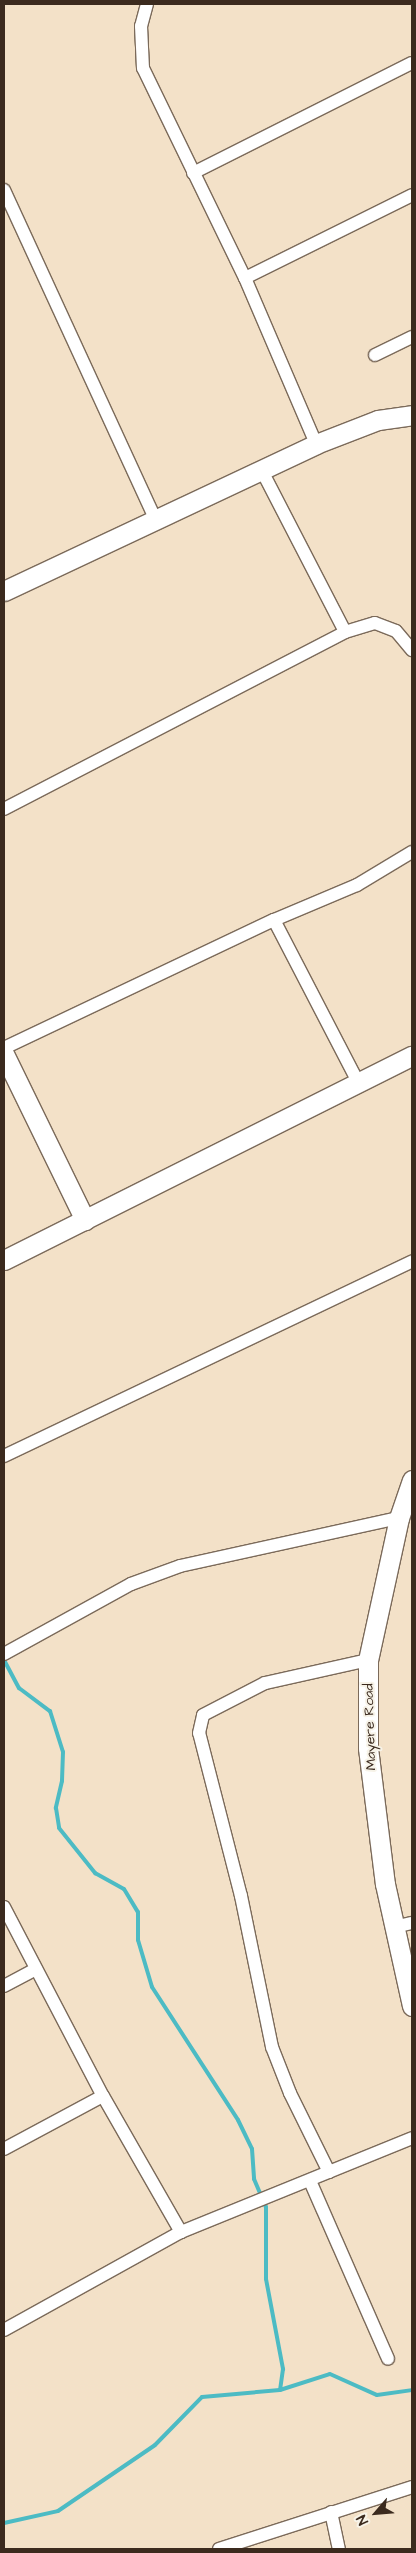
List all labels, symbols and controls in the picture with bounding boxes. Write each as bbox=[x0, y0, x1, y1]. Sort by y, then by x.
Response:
street label: Mayere Road bbox=[360, 1683, 380, 1771]
north arrow bbox=[351, 2488, 401, 2538]
text: N bbox=[352, 2511, 374, 2528]

